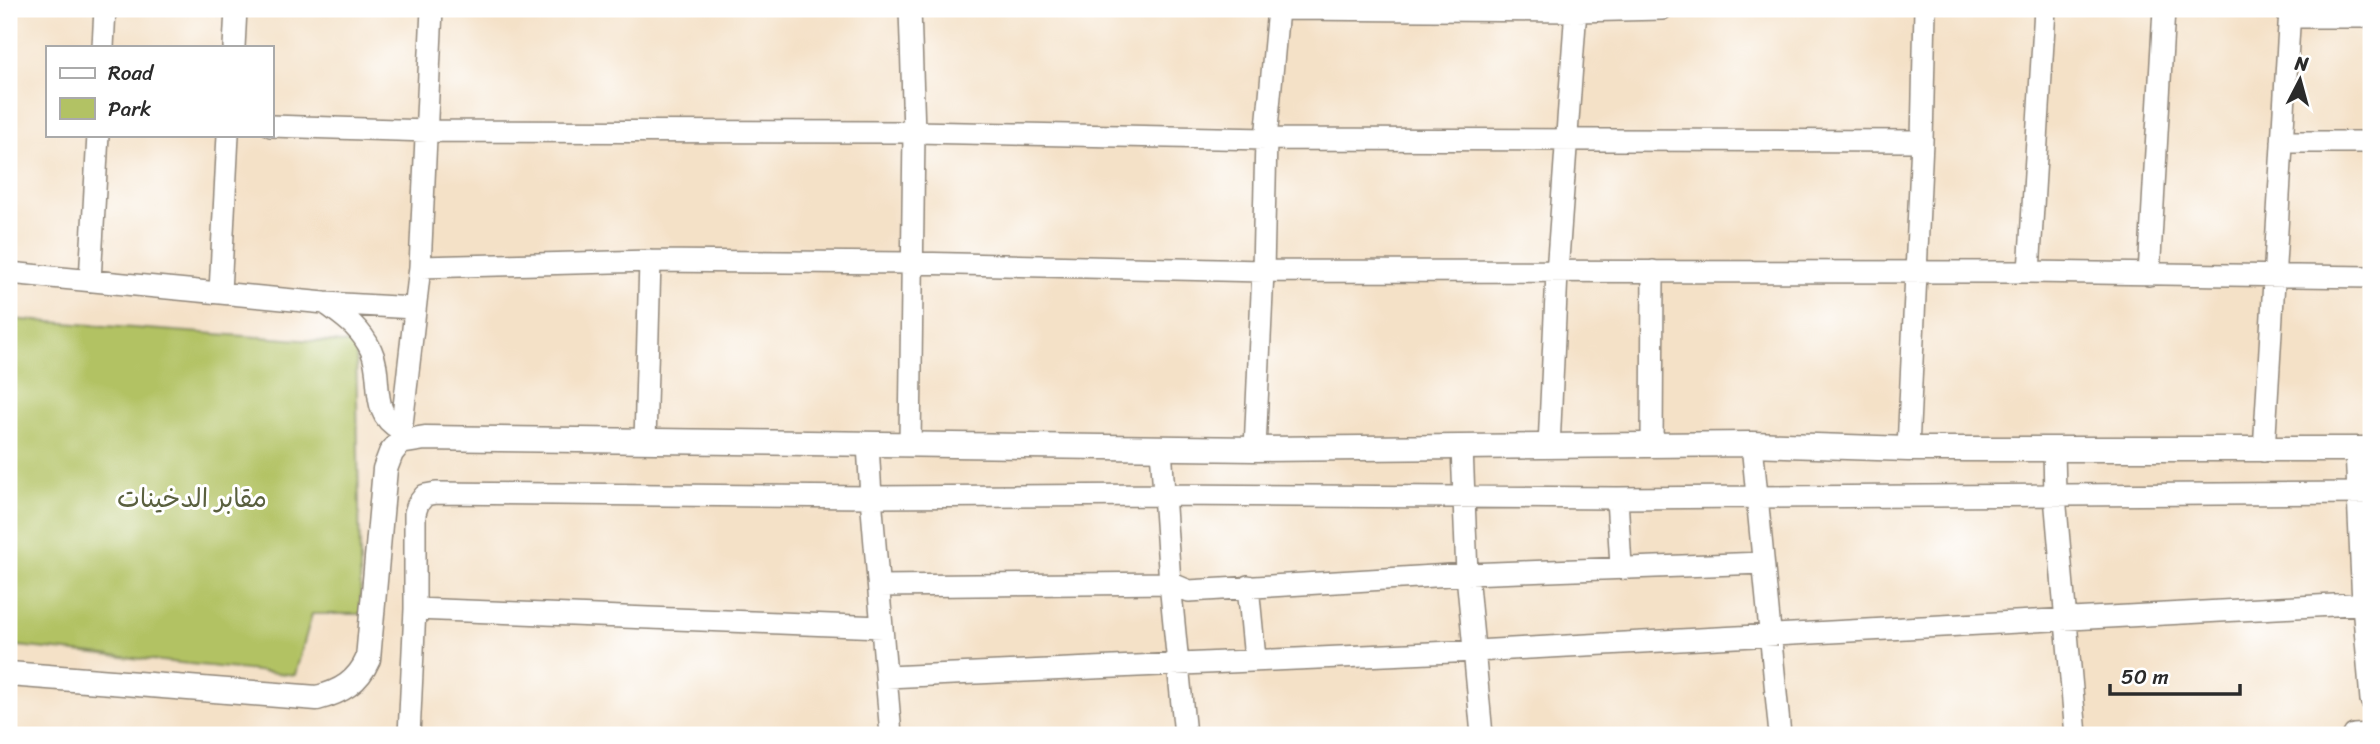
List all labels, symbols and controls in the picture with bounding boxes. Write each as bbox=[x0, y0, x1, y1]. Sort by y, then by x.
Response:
legend bbox=[46, 46, 273, 136]
north arrow bbox=[2264, 46, 2334, 116]
text: N bbox=[2292, 46, 2311, 81]
text: Road bbox=[108, 54, 155, 92]
text: Park bbox=[108, 90, 151, 128]
park label: مقابر الدخينات bbox=[117, 475, 267, 521]
scale bar bbox=[2110, 653, 2240, 697]
text: 50 m bbox=[2121, 658, 2169, 696]

